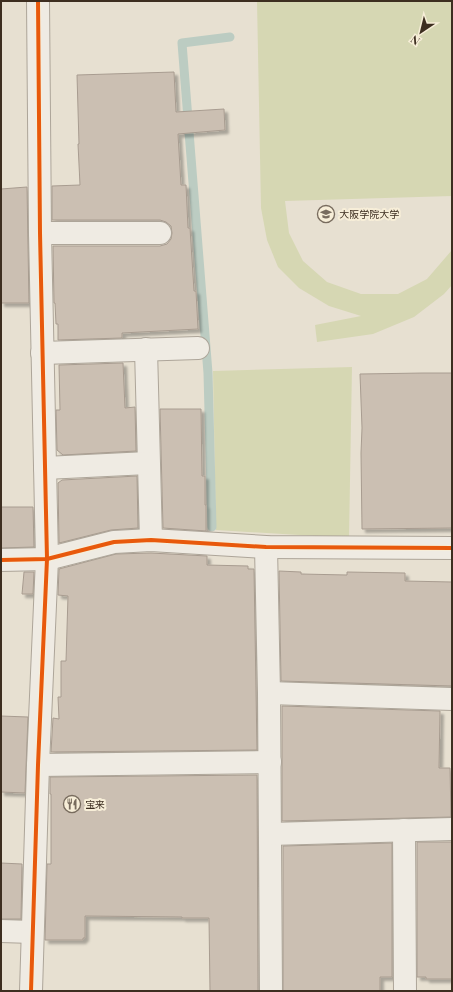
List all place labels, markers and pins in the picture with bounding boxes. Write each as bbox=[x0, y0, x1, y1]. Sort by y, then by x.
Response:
school or university icon: 大阪学院大学 bbox=[316, 204, 336, 224]
place label: 大阪学院大学 bbox=[339, 207, 399, 221]
restaurant icon: 宝来 bbox=[62, 794, 82, 814]
place label: 宝来 bbox=[85, 797, 105, 811]

